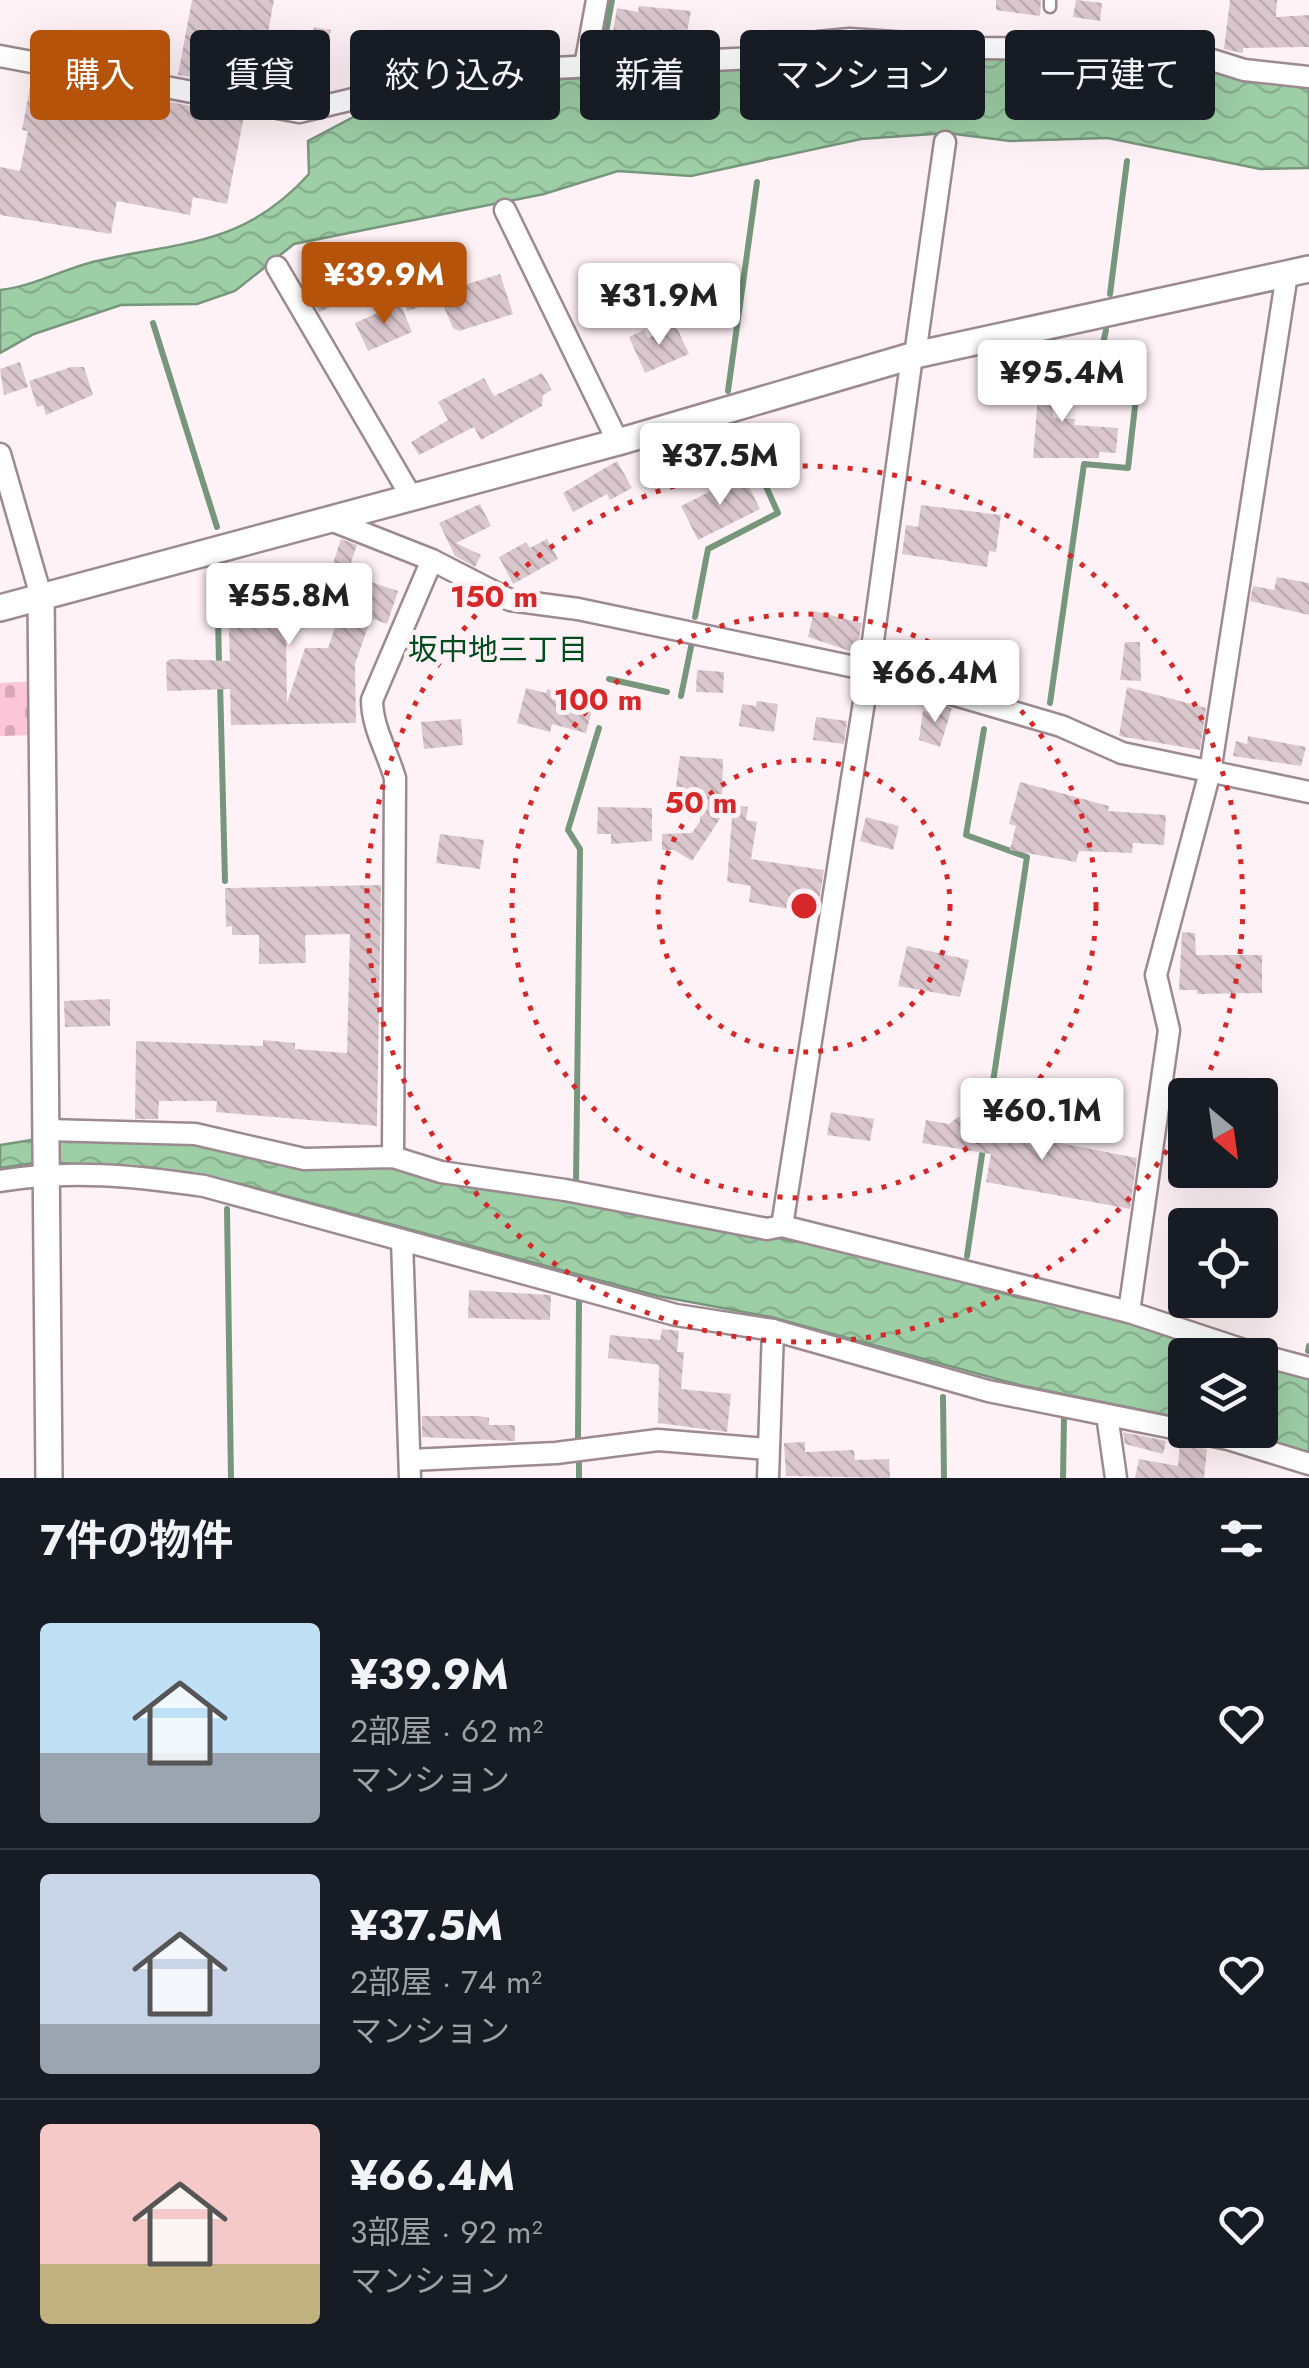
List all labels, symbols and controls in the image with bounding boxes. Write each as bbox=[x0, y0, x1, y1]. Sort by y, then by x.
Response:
chip: 購入 bbox=[30, 30, 170, 120]
chip: 賃貸 bbox=[190, 30, 330, 120]
chip: 絞り込み bbox=[350, 30, 560, 120]
chip: 新着 bbox=[580, 30, 720, 120]
chip: マンション bbox=[740, 30, 985, 120]
chip: 一戸建て bbox=[1005, 30, 1215, 120]
pin: ¥39.9M bbox=[303, 242, 465, 327]
text: ¥39.9M bbox=[324, 251, 444, 297]
pin: ¥31.9M bbox=[578, 263, 740, 348]
text: ¥31.9M bbox=[600, 272, 718, 318]
pin: ¥95.4M bbox=[981, 340, 1143, 425]
text: ¥95.4M bbox=[1000, 349, 1124, 395]
pin: ¥37.5M bbox=[639, 423, 801, 508]
text: ¥37.5M bbox=[662, 432, 778, 478]
pin: ¥55.8M bbox=[208, 563, 370, 648]
text: ¥55.8M bbox=[228, 572, 350, 618]
text: 150 m bbox=[450, 575, 538, 618]
district label: 坂中地三丁目 bbox=[408, 628, 588, 671]
pin: ¥66.4M bbox=[854, 640, 1016, 725]
text: ¥66.4M bbox=[872, 649, 998, 695]
text: 100 m bbox=[554, 678, 642, 721]
text: 50 m bbox=[665, 781, 737, 824]
centre of rings bbox=[786, 888, 822, 924]
pin: ¥60.1M bbox=[961, 1078, 1123, 1163]
north arrow bbox=[1168, 1078, 1278, 1188]
map controls bbox=[1168, 1078, 1278, 1448]
text: ¥60.1M bbox=[982, 1087, 1102, 1133]
button: locate bbox=[1168, 1208, 1278, 1318]
button: layers bbox=[1168, 1338, 1278, 1448]
text: 7件の物件 bbox=[40, 1510, 233, 1571]
icon: filters bbox=[1214, 1511, 1269, 1566]
text: ¥39.9M bbox=[350, 1644, 508, 1705]
icon: home bbox=[120, 1663, 240, 1783]
icon: heart bbox=[1214, 1696, 1269, 1751]
text: 2部屋 · 62 m² bbox=[350, 1708, 543, 1754]
text: マンション bbox=[350, 1757, 510, 1803]
text: ¥37.5M bbox=[350, 1895, 503, 1956]
icon: home bbox=[120, 1914, 240, 2034]
icon: heart bbox=[1214, 1947, 1269, 2002]
text: 2部屋 · 74 m² bbox=[350, 1959, 542, 2005]
text: マンション bbox=[350, 2008, 510, 2054]
text: ¥66.4M bbox=[350, 2145, 515, 2206]
icon: home bbox=[120, 2164, 240, 2284]
icon: heart bbox=[1214, 2197, 1269, 2252]
text: 3部屋 · 92 m² bbox=[350, 2209, 543, 2255]
text: マンション bbox=[350, 2258, 510, 2304]

